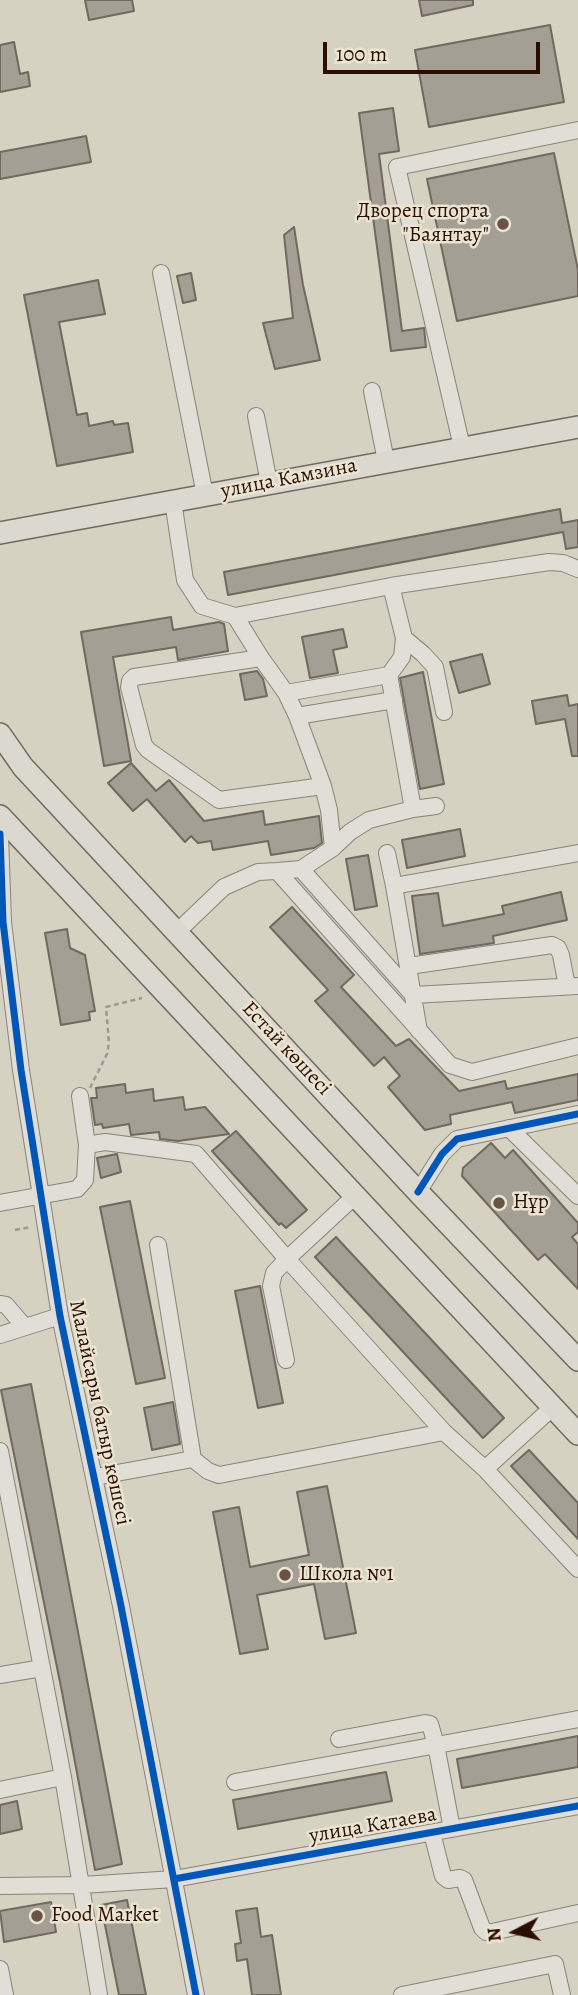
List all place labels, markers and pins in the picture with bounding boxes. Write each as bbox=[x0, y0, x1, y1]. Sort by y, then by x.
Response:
place label: Дворец спорта "Баянтау" bbox=[357, 199, 489, 249]
marker: Дворец спорта "Баянтау" bbox=[495, 216, 511, 232]
place label: Нұр bbox=[513, 1190, 549, 1216]
marker: Нұр bbox=[491, 1195, 507, 1211]
place label: Школа №1 bbox=[299, 1562, 394, 1588]
marker: Школа №1 bbox=[277, 1567, 293, 1583]
place label: Food Market bbox=[51, 1903, 159, 1929]
marker: Food Market bbox=[29, 1908, 45, 1924]

